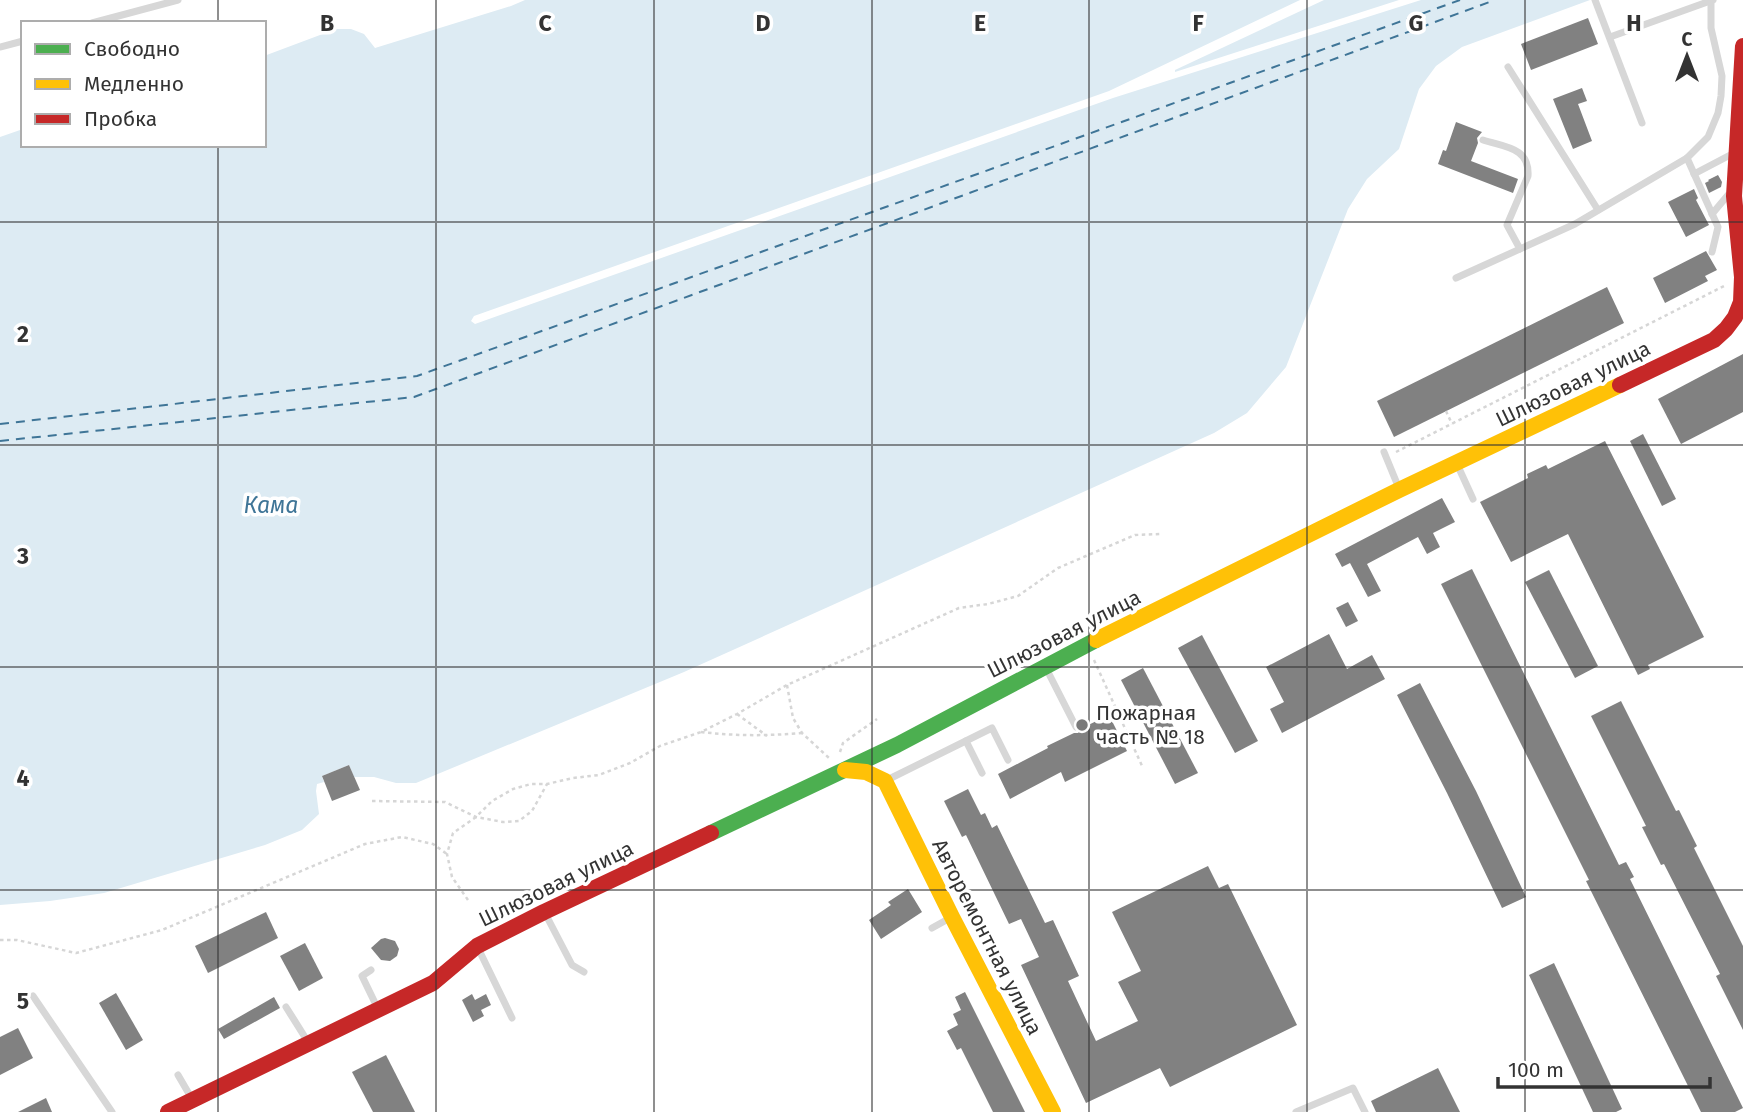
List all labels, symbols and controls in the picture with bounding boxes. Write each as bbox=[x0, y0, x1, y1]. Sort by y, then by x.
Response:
text: B bbox=[320, 9, 334, 37]
text: C bbox=[538, 9, 552, 37]
text: D bbox=[756, 9, 771, 37]
text: E bbox=[974, 9, 986, 37]
text: F bbox=[1192, 9, 1204, 37]
text: G bbox=[1409, 9, 1423, 37]
text: H bbox=[1626, 9, 1642, 37]
legend bbox=[21, 21, 266, 147]
north arrow bbox=[1652, 21, 1722, 91]
text: С bbox=[1682, 28, 1693, 51]
text: Свободно bbox=[84, 36, 180, 62]
text: Медленно bbox=[84, 71, 184, 97]
text: Пробка bbox=[84, 106, 157, 132]
text: 2 bbox=[17, 320, 29, 348]
street label: Шлюзовая улица bbox=[1491, 335, 1655, 433]
water label: Кама bbox=[244, 491, 298, 519]
text: 3 bbox=[16, 542, 29, 570]
street label: Шлюзовая улица bbox=[983, 584, 1145, 684]
place label: Пожарная часть № 18 bbox=[1096, 700, 1205, 750]
marker: Пожарная часть № 18 bbox=[1074, 717, 1090, 733]
text: 4 bbox=[17, 764, 30, 792]
street label: Шлюзовая улица bbox=[474, 835, 638, 933]
street label: Авторемонтная улица bbox=[926, 835, 1048, 1039]
text: 5 bbox=[17, 987, 29, 1015]
scale bar bbox=[1498, 1046, 1710, 1090]
text: 100 m bbox=[1508, 1057, 1564, 1083]

